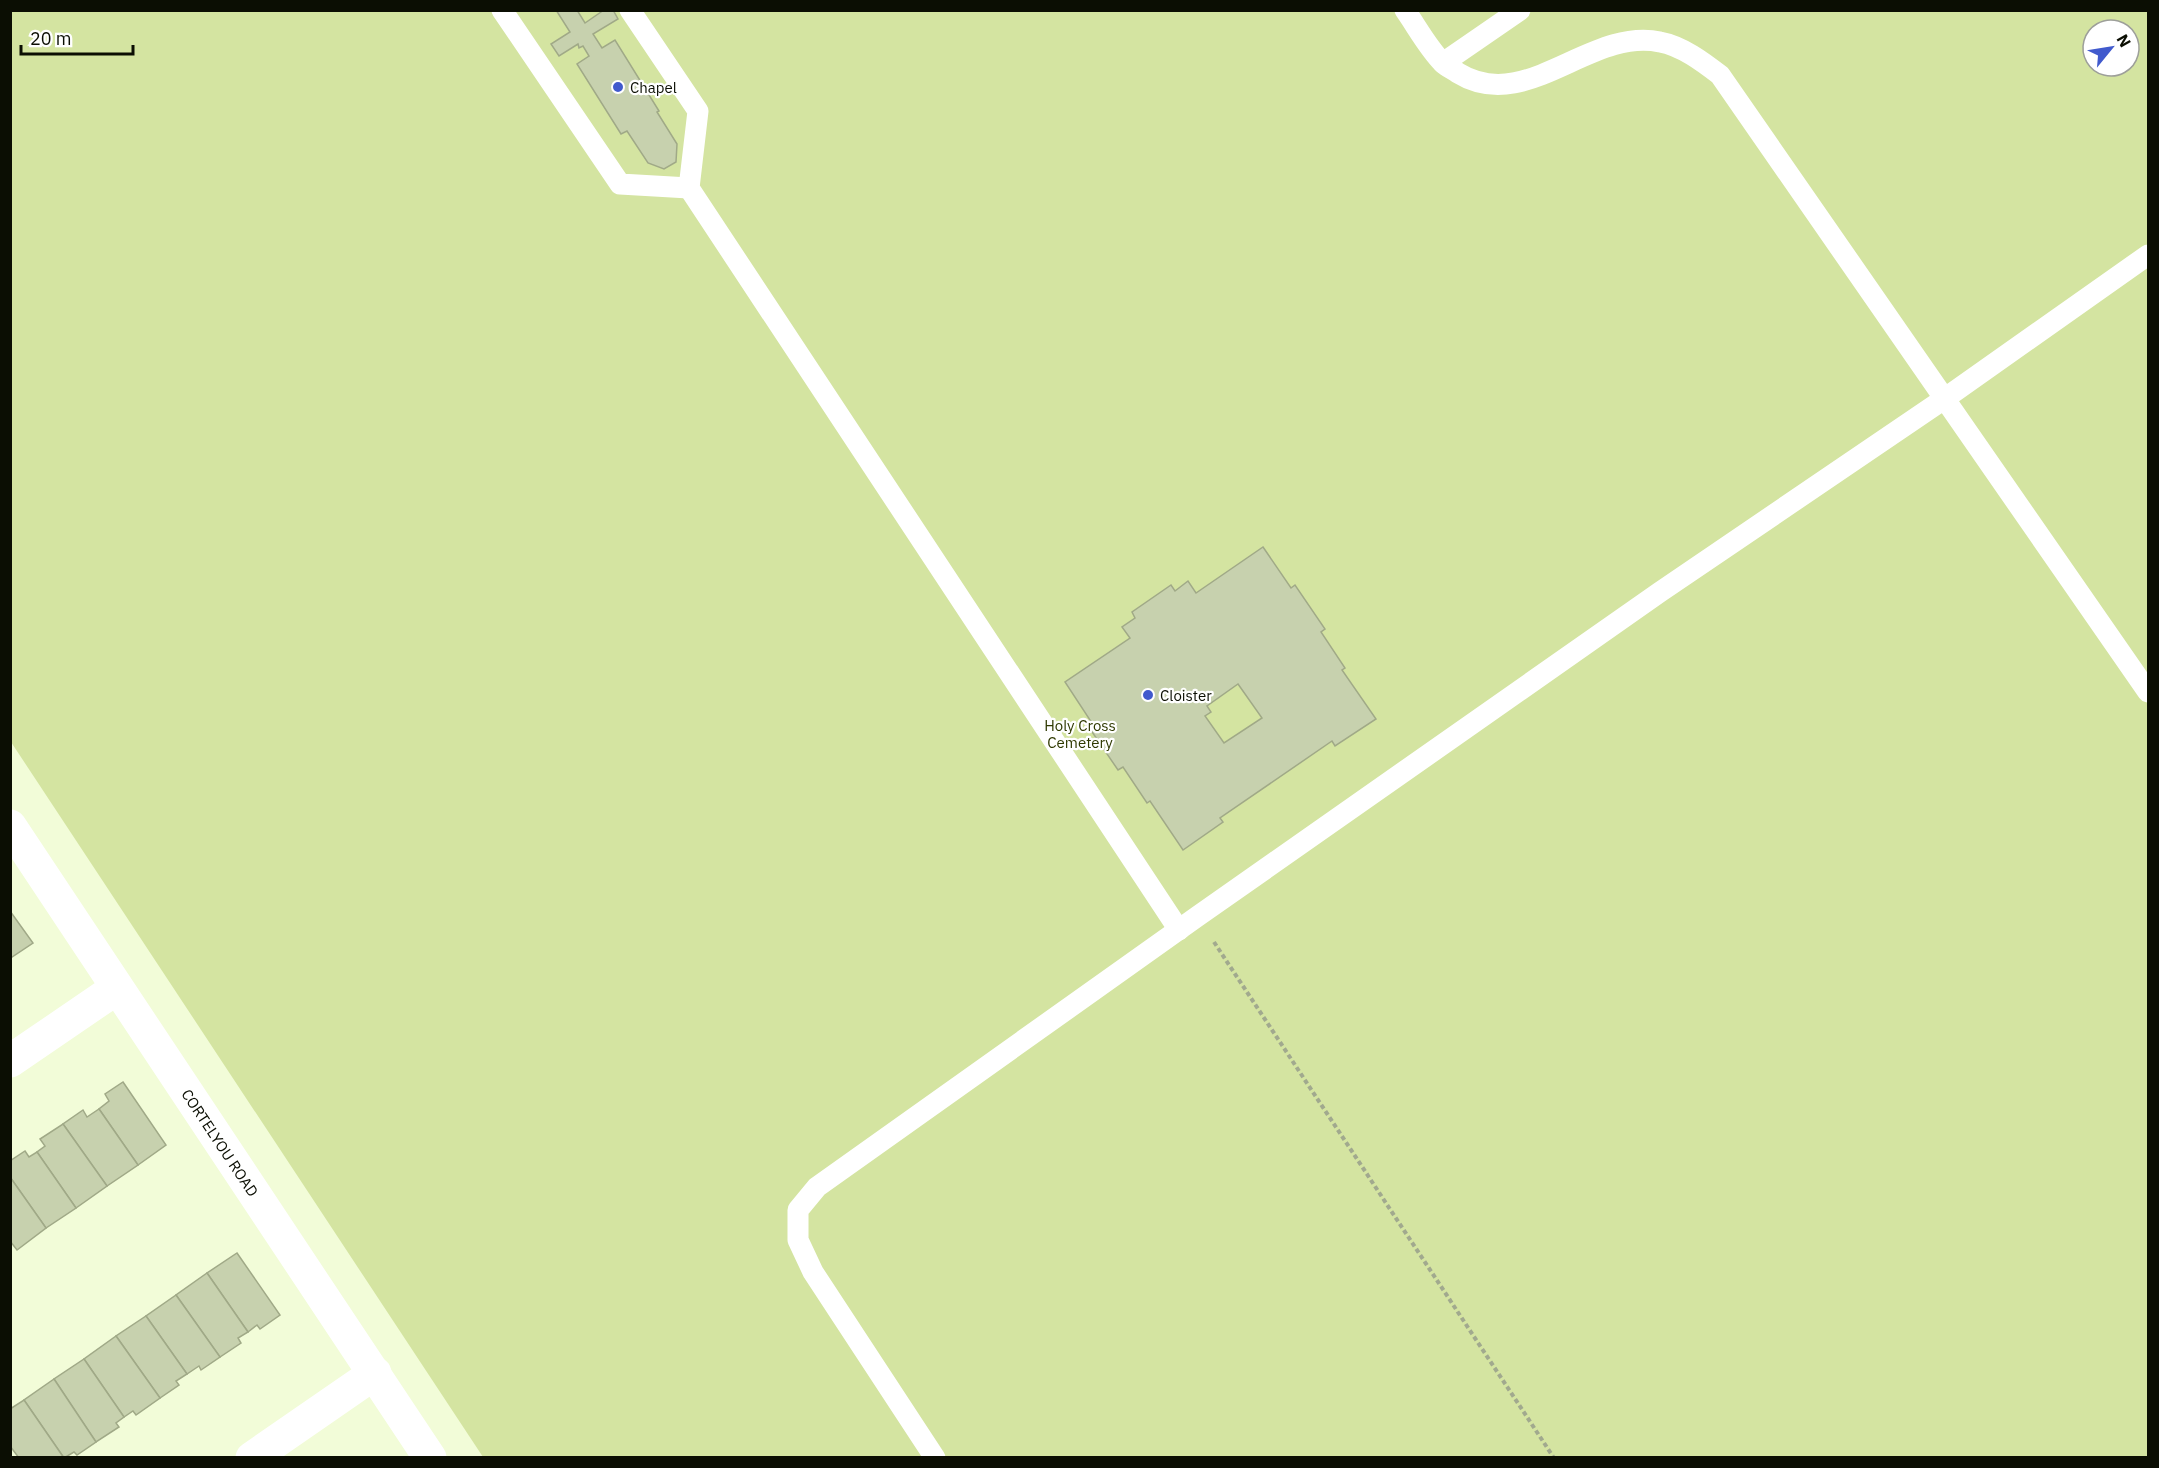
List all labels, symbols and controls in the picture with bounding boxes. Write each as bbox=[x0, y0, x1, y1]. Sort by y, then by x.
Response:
scale bar bbox=[21, 18, 134, 56]
north arrow bbox=[2081, 18, 2141, 78]
text: 20 m bbox=[30, 27, 72, 50]
text: N bbox=[2112, 30, 2136, 51]
place label: Chapel bbox=[630, 78, 677, 97]
marker: Chapel bbox=[611, 80, 625, 94]
place label: Cloister bbox=[1160, 686, 1212, 705]
marker: Cloister bbox=[1141, 688, 1155, 702]
park label: Holy Cross Cemetery bbox=[1044, 716, 1116, 752]
street label: CORTELYOU ROAD bbox=[178, 1085, 263, 1200]

